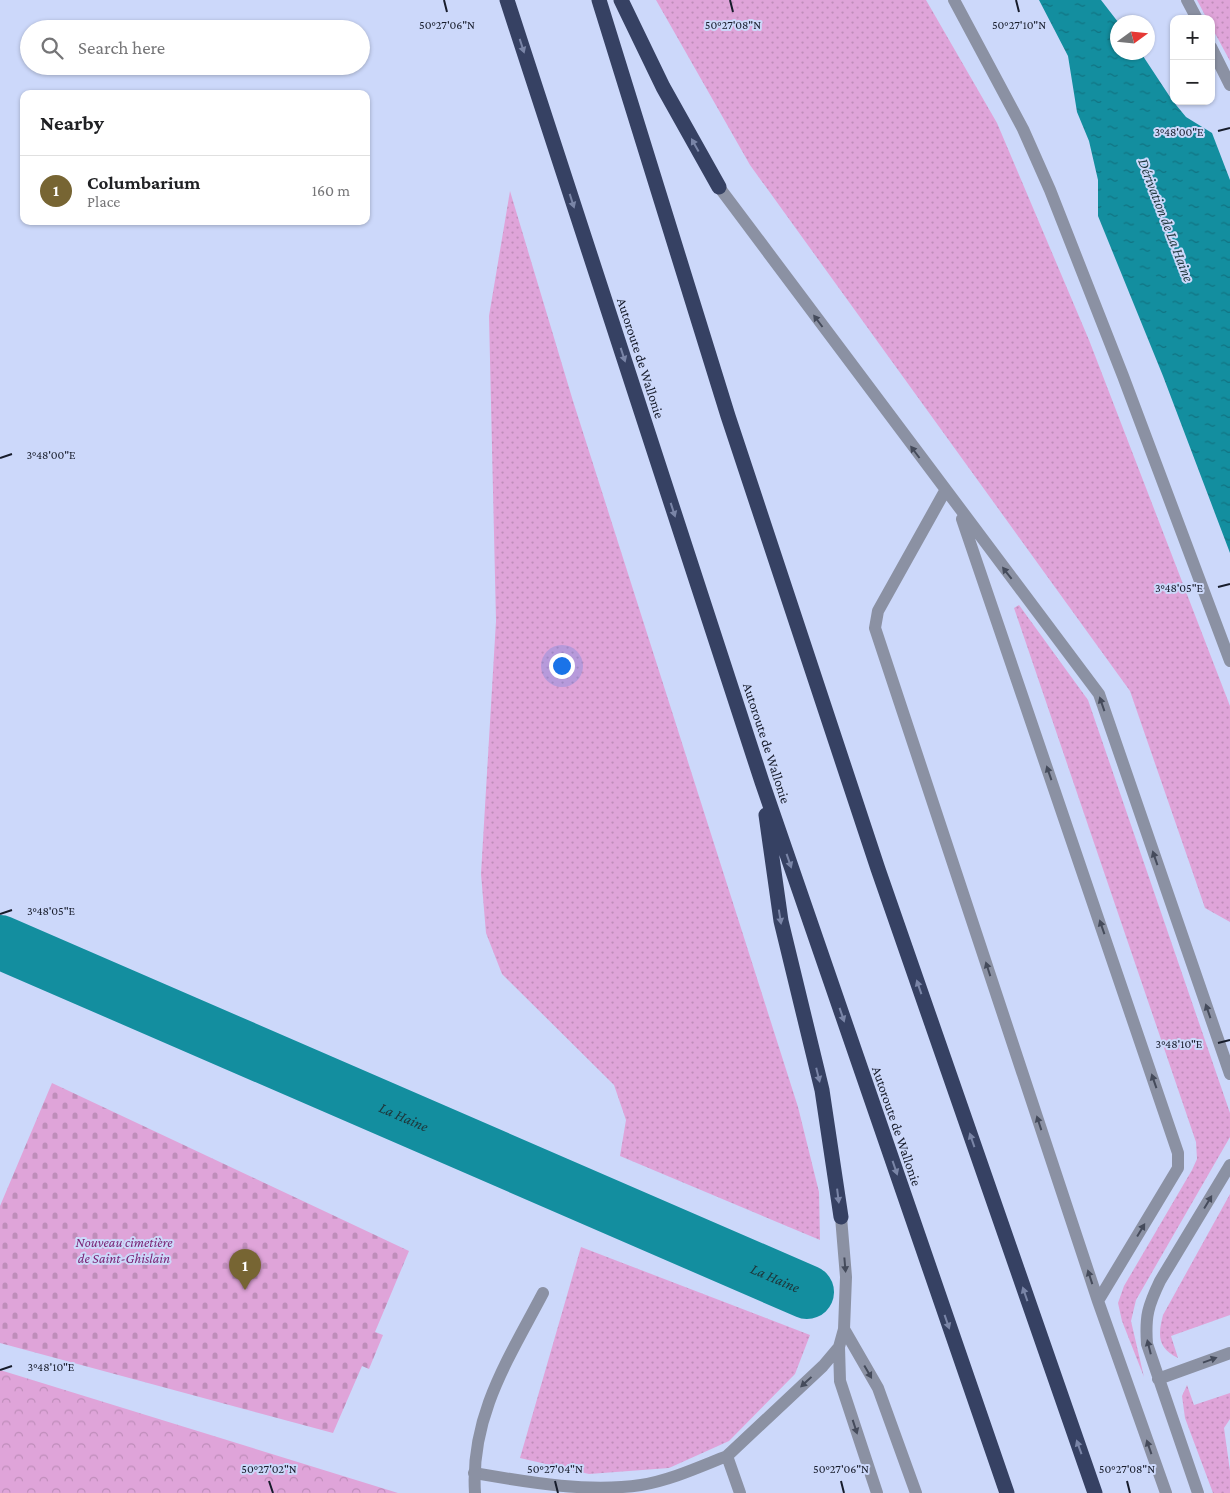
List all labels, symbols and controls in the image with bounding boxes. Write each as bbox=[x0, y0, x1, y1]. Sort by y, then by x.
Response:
north arrow bbox=[1110, 15, 1155, 60]
map controls bbox=[1170, 15, 1215, 105]
button: + bbox=[1170, 15, 1215, 60]
text: 50°27'06"N bbox=[419, 18, 475, 32]
text: 50°27'08"N bbox=[705, 18, 761, 32]
text: 50°27'10"N bbox=[992, 18, 1046, 32]
search box bbox=[20, 20, 370, 75]
icon: search bbox=[38, 34, 66, 62]
text: Search here bbox=[78, 37, 165, 58]
one-way arrow bbox=[518, 39, 526, 54]
button: − bbox=[1170, 60, 1215, 105]
text: Nearby bbox=[40, 111, 104, 135]
text: 3°48'00"E bbox=[1154, 125, 1204, 139]
one-way arrow bbox=[691, 138, 699, 152]
water label: Dérivation de La Haine bbox=[1135, 156, 1197, 284]
text: Columbarium bbox=[87, 172, 200, 193]
text: 1 bbox=[53, 182, 59, 199]
text: 160 m bbox=[312, 182, 350, 199]
text: Place bbox=[87, 193, 120, 210]
one-way arrow bbox=[568, 194, 576, 209]
street label: Autoroute de Wallonie bbox=[614, 296, 668, 420]
one-way arrow bbox=[813, 315, 824, 328]
one-way arrow bbox=[619, 348, 627, 363]
one-way arrow bbox=[910, 446, 921, 459]
text: 3°48'00"E bbox=[26, 448, 76, 462]
one-way arrow bbox=[670, 502, 677, 517]
one-way arrow bbox=[1002, 567, 1013, 580]
text: 3°48'05"E bbox=[1155, 581, 1204, 595]
your location bbox=[549, 653, 575, 679]
street label: Autoroute de Wallonie bbox=[740, 681, 794, 805]
one-way arrow bbox=[1098, 696, 1106, 711]
one-way arrow bbox=[1045, 766, 1052, 781]
one-way arrow bbox=[1151, 850, 1158, 865]
one-way arrow bbox=[785, 854, 793, 869]
text: 3°48'05"E bbox=[27, 904, 76, 918]
one-way arrow bbox=[777, 909, 785, 925]
one-way arrow bbox=[1098, 919, 1106, 934]
one-way arrow bbox=[983, 961, 991, 976]
one-way arrow bbox=[915, 979, 922, 994]
one-way arrow bbox=[1204, 1004, 1211, 1019]
one-way arrow bbox=[839, 1007, 846, 1022]
text: 3°48'10"E bbox=[1156, 1037, 1203, 1051]
street label: Autoroute de Wallonie bbox=[869, 1064, 925, 1188]
one-way arrow bbox=[814, 1067, 822, 1082]
one-way arrow bbox=[1150, 1073, 1158, 1088]
water label: La Haine bbox=[377, 1099, 431, 1135]
one-way arrow bbox=[1035, 1115, 1043, 1130]
one-way arrow bbox=[968, 1132, 976, 1147]
one-way arrow bbox=[891, 1161, 899, 1176]
one-way arrow bbox=[834, 1188, 842, 1204]
one-way arrow bbox=[1203, 1195, 1212, 1208]
one-way arrow bbox=[1136, 1223, 1145, 1236]
park label: Nouveau cimetière de Saint-Ghislain bbox=[76, 1234, 173, 1266]
pin: 1 bbox=[229, 1249, 261, 1290]
one-way arrow bbox=[841, 1258, 849, 1274]
water label: La Haine bbox=[748, 1261, 802, 1296]
one-way arrow bbox=[1086, 1269, 1094, 1284]
one-way arrow bbox=[1021, 1286, 1028, 1301]
one-way arrow bbox=[943, 1315, 951, 1330]
one-way arrow bbox=[1145, 1340, 1153, 1355]
one-way arrow bbox=[1203, 1356, 1218, 1363]
text: 3°48'10"E bbox=[28, 1360, 75, 1374]
one-way arrow bbox=[864, 1365, 873, 1378]
one-way arrow bbox=[800, 1376, 812, 1388]
one-way arrow bbox=[852, 1420, 860, 1435]
one-way arrow bbox=[1075, 1439, 1083, 1454]
one-way arrow bbox=[1145, 1439, 1153, 1454]
text: 50°27'02"N bbox=[241, 1462, 297, 1476]
text: 50°27'04"N bbox=[527, 1462, 583, 1476]
text: 50°27'06"N bbox=[813, 1462, 869, 1476]
text: 50°27'08"N bbox=[1099, 1462, 1155, 1476]

